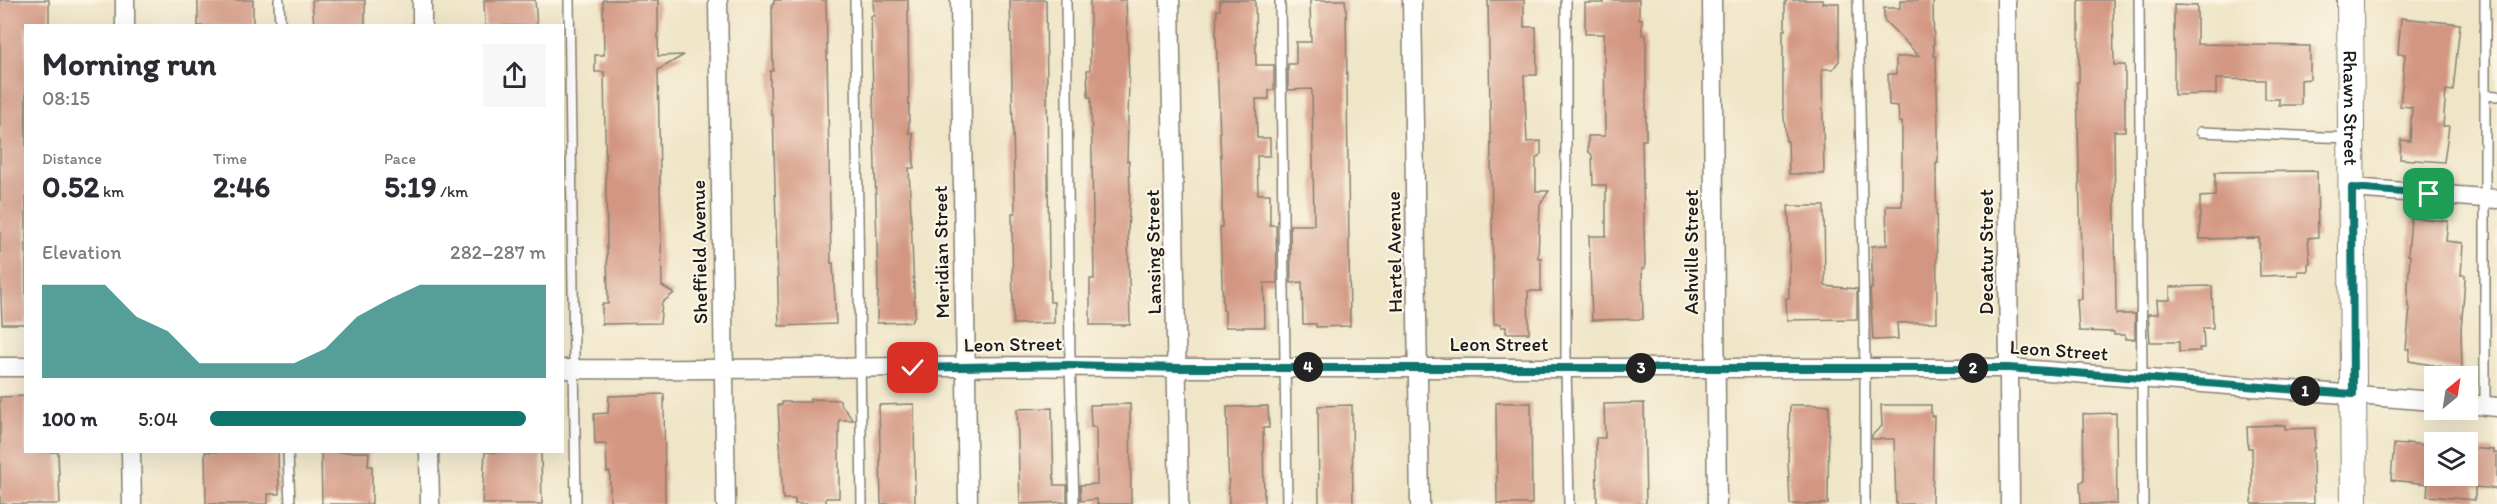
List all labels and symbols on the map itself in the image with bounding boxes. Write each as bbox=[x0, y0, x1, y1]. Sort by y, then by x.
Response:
street label: Rhawn Street bbox=[2338, 50, 2363, 166]
pin bbox=[2403, 168, 2454, 219]
street label: Sheffield Avenue bbox=[686, 180, 712, 324]
street label: Meridian Street bbox=[928, 185, 954, 319]
street label: Lansing Street bbox=[1140, 189, 1166, 315]
street label: Ashville Street bbox=[1679, 189, 1703, 314]
street label: Decatur Street bbox=[1974, 189, 1998, 315]
street label: Hartel Avenue bbox=[1381, 191, 1407, 313]
street label: Leon Street bbox=[963, 331, 1063, 357]
street label: Leon Street bbox=[1450, 332, 1548, 356]
street label: Leon Street bbox=[2009, 335, 2109, 365]
pin bbox=[887, 342, 938, 393]
pin: 4 bbox=[1293, 352, 1323, 382]
pin: 3 bbox=[1626, 353, 1656, 383]
pin: 2 bbox=[1958, 353, 1988, 383]
north arrow bbox=[2424, 366, 2478, 420]
pin: 1 bbox=[2290, 376, 2320, 406]

